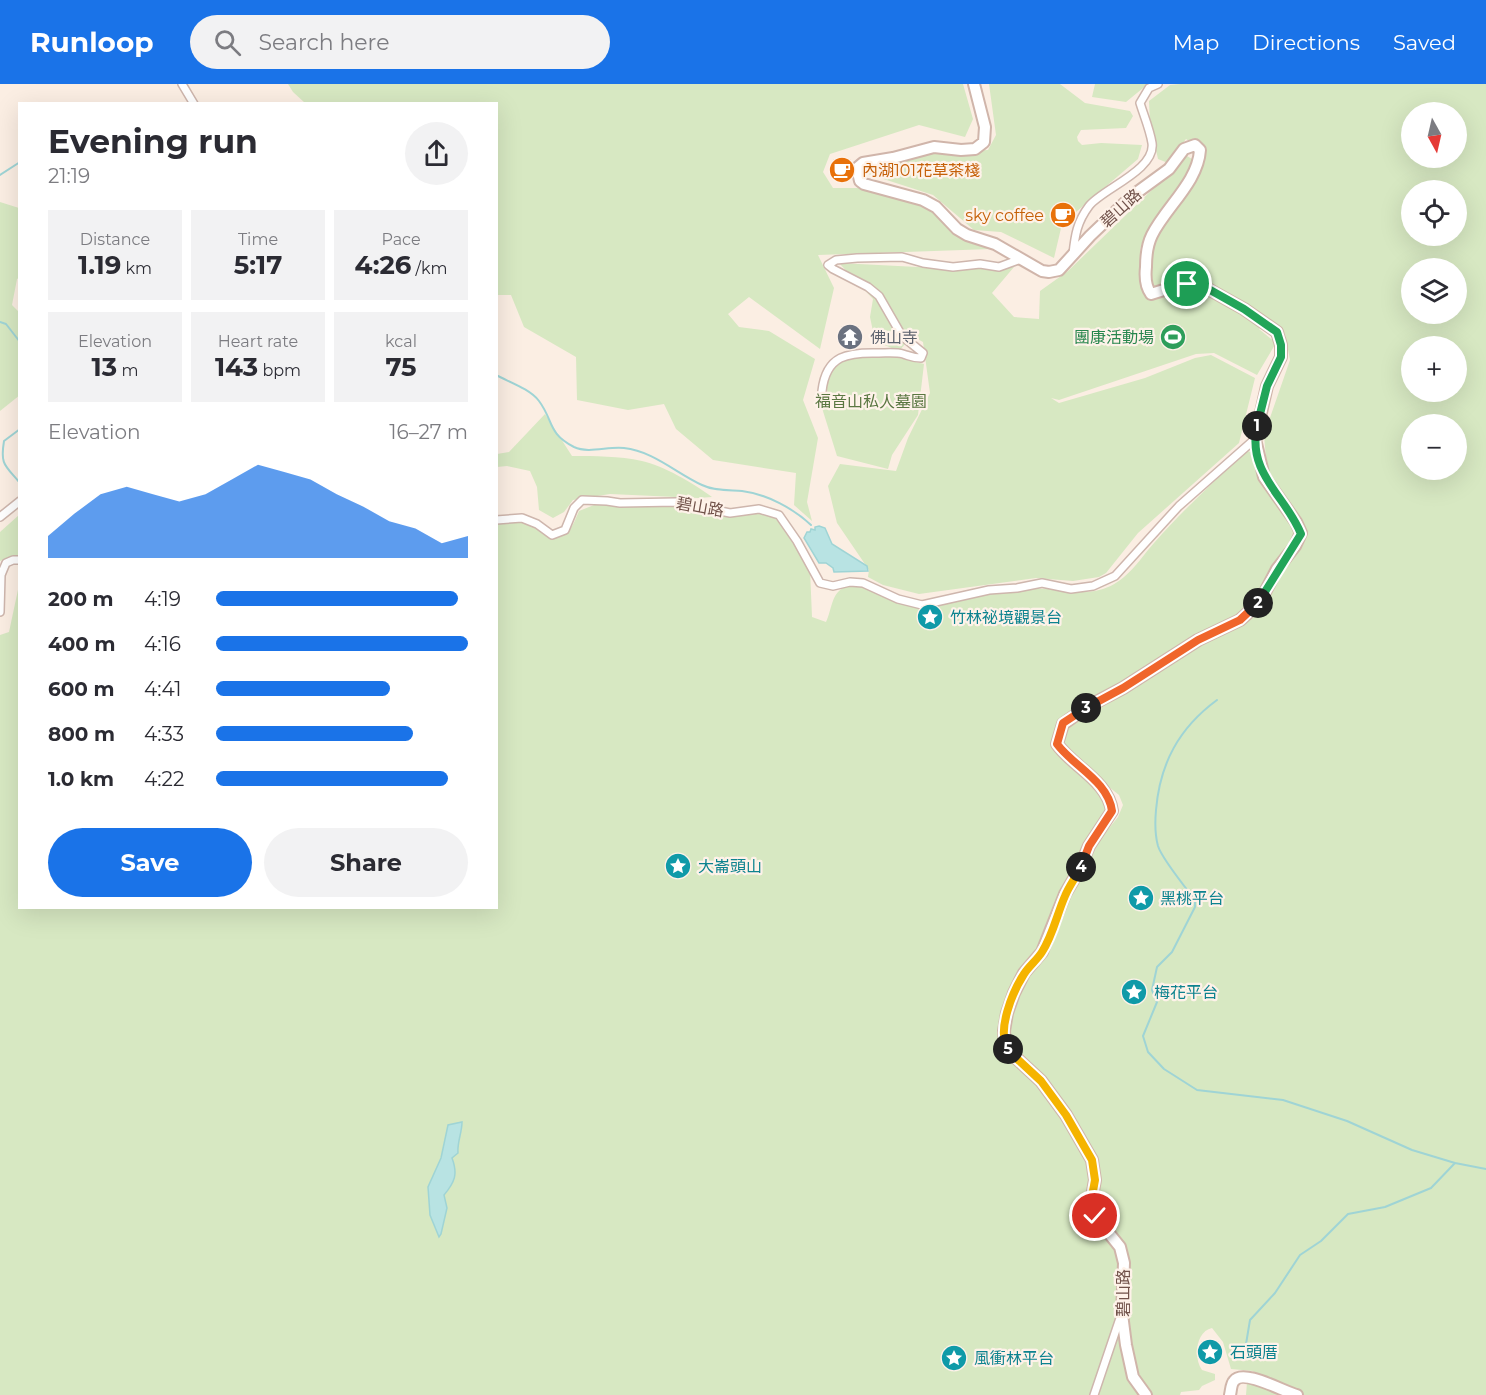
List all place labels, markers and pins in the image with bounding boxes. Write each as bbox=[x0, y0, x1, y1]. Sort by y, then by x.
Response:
cafe icon: 內湖101花草茶棧 bbox=[827, 155, 857, 185]
place label: 內湖101花草茶棧 bbox=[862, 161, 980, 180]
cafe icon: sky coffee bbox=[1048, 200, 1078, 230]
place label: sky coffee bbox=[965, 206, 1044, 225]
pin bbox=[1161, 258, 1212, 309]
temple icon: 佛山寺 bbox=[835, 322, 865, 352]
sports icon: 團康活動場 bbox=[1158, 322, 1188, 352]
place label: 佛山寺 bbox=[870, 328, 918, 347]
place label: 團康活動場 bbox=[1074, 328, 1154, 347]
pin: 1 bbox=[1242, 411, 1272, 441]
pin: 2 bbox=[1243, 588, 1273, 618]
place icon: 竹林祕境觀景台 bbox=[915, 602, 945, 632]
place label: 竹林祕境觀景台 bbox=[950, 608, 1062, 627]
pin: 3 bbox=[1071, 693, 1101, 723]
place icon: 大崙頭山 bbox=[663, 851, 693, 881]
pin: 4 bbox=[1066, 852, 1096, 882]
place label: 大崙頭山 bbox=[698, 857, 762, 876]
place icon: 黑桃平台 bbox=[1126, 883, 1156, 913]
place label: 黑桃平台 bbox=[1160, 889, 1224, 908]
place icon: 梅花平台 bbox=[1119, 977, 1149, 1007]
place label: 梅花平台 bbox=[1154, 983, 1218, 1002]
pin: 5 bbox=[993, 1034, 1023, 1064]
pin bbox=[1069, 1190, 1120, 1241]
place icon: 石頭厝 bbox=[1195, 1337, 1225, 1367]
place icon: 風衝林平台 bbox=[939, 1343, 969, 1373]
place label: 石頭厝 bbox=[1230, 1343, 1278, 1362]
place label: 風衝林平台 bbox=[974, 1349, 1054, 1368]

